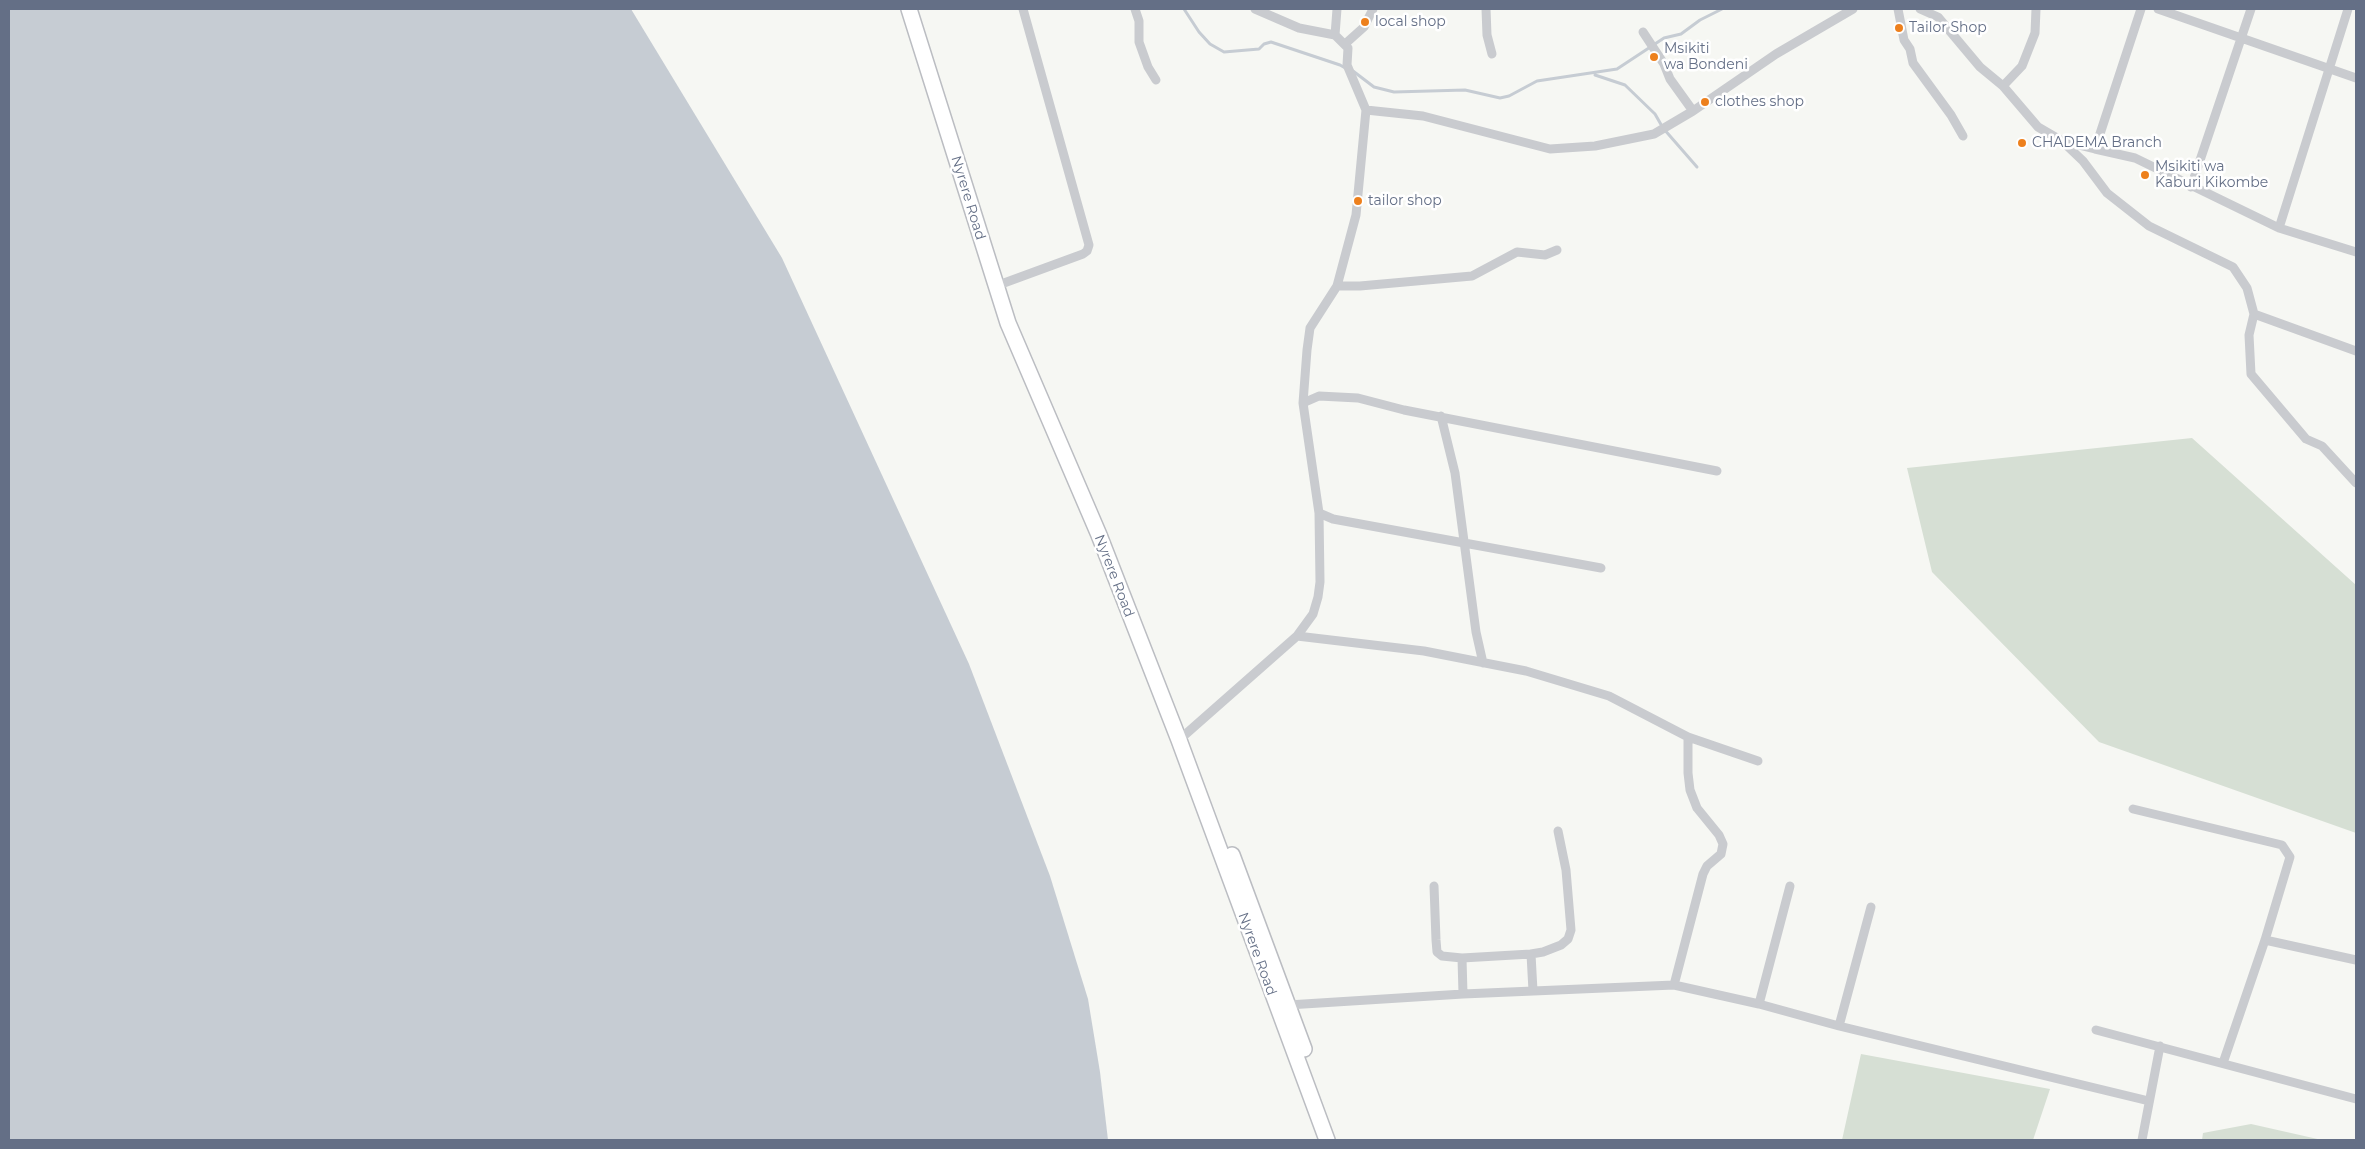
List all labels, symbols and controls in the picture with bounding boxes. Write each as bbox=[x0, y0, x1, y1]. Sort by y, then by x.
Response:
place label: local shop bbox=[1375, 14, 1446, 30]
marker: local shop bbox=[1359, 16, 1371, 28]
place label: Tailor Shop bbox=[1909, 20, 1987, 36]
marker: Tailor Shop bbox=[1893, 22, 1905, 34]
place label: Msikiti wa Bondeni bbox=[1664, 41, 1748, 74]
marker: Msikiti wa Bondeni bbox=[1648, 51, 1660, 63]
place label: clothes shop bbox=[1715, 94, 1804, 110]
marker: clothes shop bbox=[1699, 96, 1711, 108]
place label: CHADEMA Branch bbox=[2032, 135, 2162, 151]
marker: CHADEMA Branch bbox=[2016, 137, 2028, 149]
street label: Nyrere Road bbox=[947, 154, 989, 242]
place label: Msikiti wa Kaburi Kikombe bbox=[2155, 159, 2268, 192]
marker: Msikiti wa Kaburi Kikombe bbox=[2139, 169, 2151, 181]
place label: tailor shop bbox=[1368, 193, 1442, 209]
marker: tailor shop bbox=[1352, 195, 1364, 207]
street label: Nyrere Road bbox=[1091, 532, 1137, 620]
street label: Nyrere Road bbox=[1234, 910, 1280, 998]

